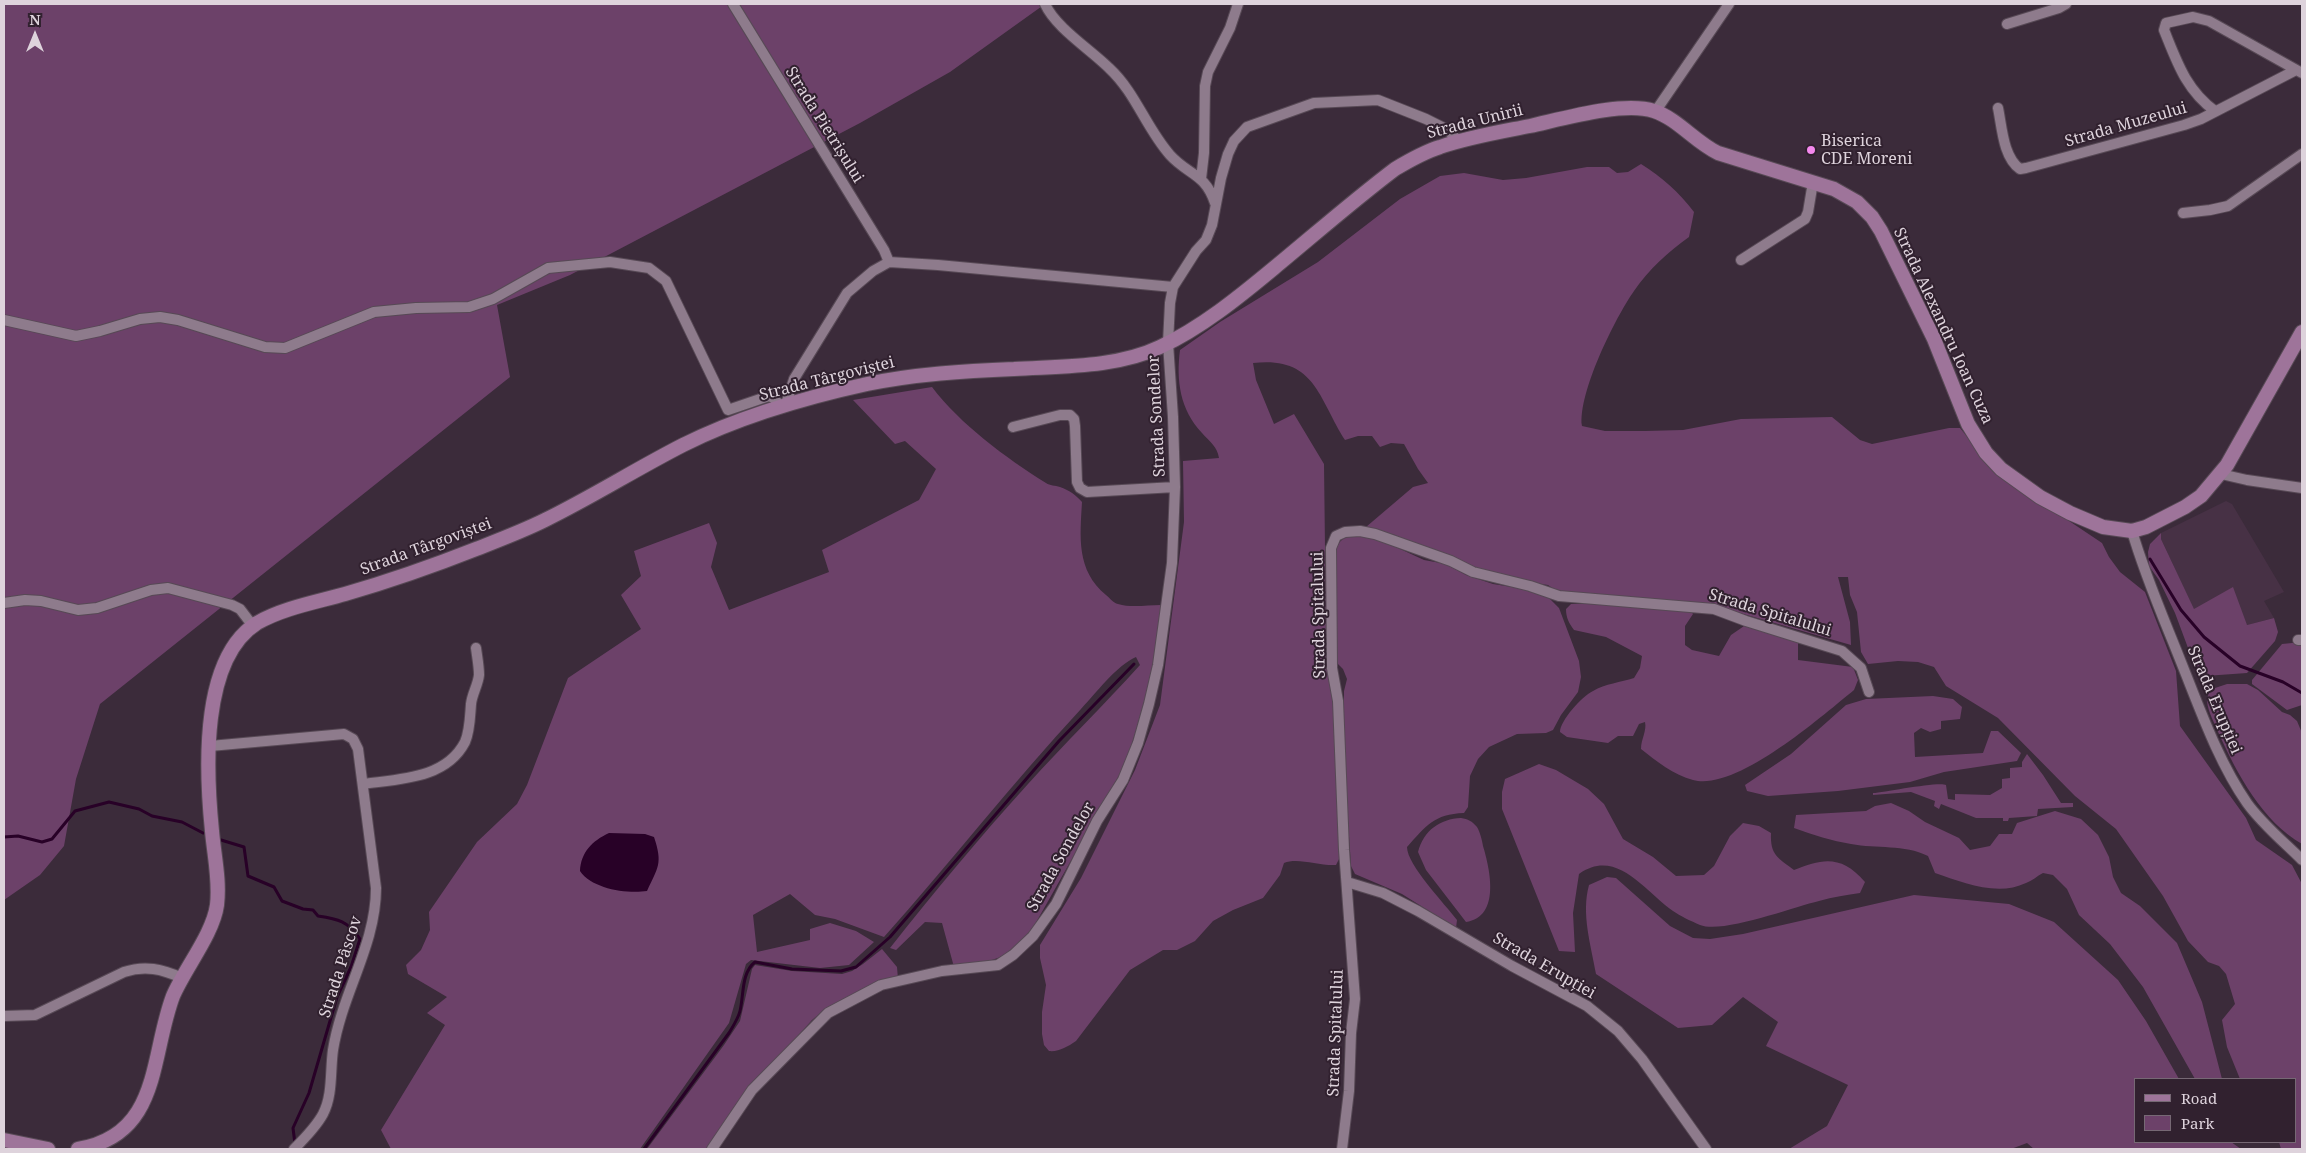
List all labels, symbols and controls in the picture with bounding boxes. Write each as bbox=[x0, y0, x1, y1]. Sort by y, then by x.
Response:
north arrow bbox=[10, 10, 60, 60]
text: N bbox=[29, 10, 41, 29]
street label: Strada Pietrișului bbox=[781, 64, 867, 186]
street label: Strada Muzeului bbox=[2063, 98, 2189, 152]
street label: Strada Unirii bbox=[1425, 101, 1525, 143]
place label: Biserica CDE Moreni bbox=[1821, 131, 1912, 169]
marker: Biserica CDE Moreni bbox=[1805, 144, 1817, 156]
street label: Strada Alexandru Ioan Cuza bbox=[1889, 225, 1997, 427]
street label: Strada Târgoviștei bbox=[758, 353, 896, 405]
street label: Strada Sondelor bbox=[1144, 355, 1170, 477]
street label: Strada Târgoviștei bbox=[358, 514, 494, 580]
street label: Strada Spitalului bbox=[1308, 551, 1330, 679]
street label: Strada Spitalului bbox=[1706, 585, 1834, 641]
street label: Strada Erupției bbox=[2183, 643, 2245, 757]
street label: Strada Sondelor bbox=[1023, 799, 1099, 915]
street label: Strada Pâscov bbox=[316, 914, 366, 1020]
street label: Strada Erupției bbox=[1489, 929, 1599, 1003]
street label: Strada Spitalului bbox=[1324, 969, 1348, 1097]
legend bbox=[2134, 1078, 2296, 1143]
text: Road bbox=[2181, 1088, 2217, 1108]
text: Park bbox=[2181, 1113, 2214, 1133]

